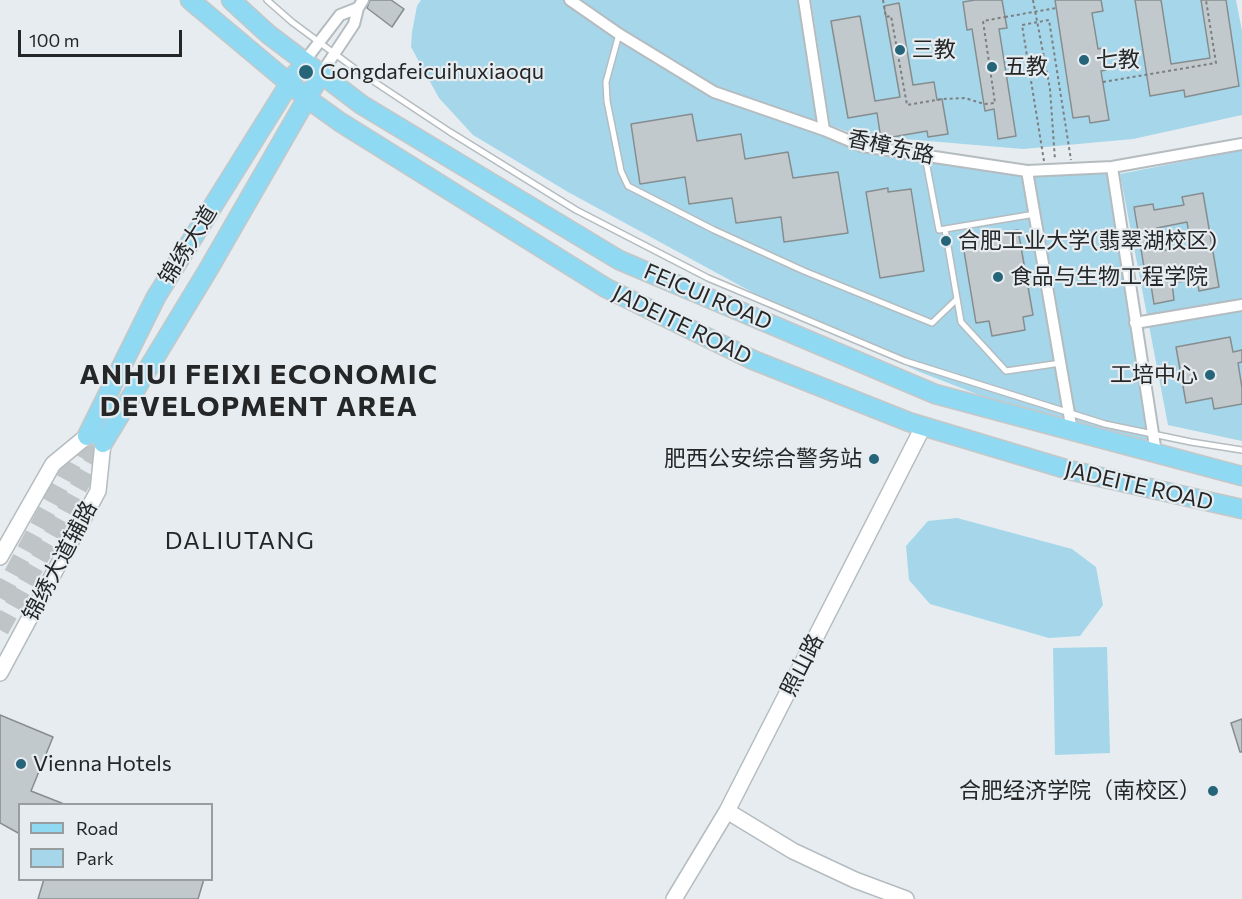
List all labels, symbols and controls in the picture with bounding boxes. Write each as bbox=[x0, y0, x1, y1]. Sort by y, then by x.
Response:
scale bar bbox=[21, 18, 184, 56]
text: 100 m bbox=[29, 29, 79, 51]
place label: 三教 bbox=[912, 37, 956, 63]
marker: 三教 bbox=[893, 43, 907, 57]
place label: 七教 bbox=[1096, 47, 1140, 73]
marker: 七教 bbox=[1077, 53, 1091, 67]
place label: 五教 bbox=[1004, 54, 1048, 80]
place label: Gongdafeicuihuxiaoqu bbox=[320, 59, 544, 85]
marker: 五教 bbox=[985, 60, 999, 74]
marker: Gongdafeicuihuxiaoqu bbox=[297, 63, 315, 81]
street label: 香樟东路 bbox=[845, 125, 937, 169]
street label: 锦绣大道 bbox=[153, 201, 223, 289]
place label: 合肥工业大学(翡翠湖校区) bbox=[958, 228, 1217, 254]
marker: 合肥工业大学(翡翠湖校区) bbox=[939, 234, 953, 248]
street label: FEICUI ROAD bbox=[640, 258, 776, 336]
place label: 食品与生物工程学院 bbox=[1010, 264, 1208, 290]
marker: 食品与生物工程学院 bbox=[991, 270, 1005, 284]
street label: JADEITE ROAD bbox=[608, 280, 756, 370]
district label: ANHUI FEIXI ECONOMIC DEVELOPMENT AREA bbox=[79, 358, 439, 424]
place label: 工培中心 bbox=[1110, 362, 1198, 388]
marker: 工培中心 bbox=[1203, 368, 1217, 382]
place label: 肥西公安综合警务站 bbox=[664, 446, 862, 472]
marker: 肥西公安综合警务站 bbox=[867, 452, 881, 466]
street label: JADEITE ROAD bbox=[1062, 456, 1216, 516]
street label: 锦绣大道辅路 bbox=[17, 497, 103, 625]
district label: DALIUTANG bbox=[165, 527, 315, 555]
street label: 照山路 bbox=[775, 630, 829, 700]
place label: Vienna Hotels bbox=[33, 751, 172, 777]
marker: Vienna Hotels bbox=[14, 757, 28, 771]
place label: 合肥经济学院（南校区） bbox=[959, 778, 1201, 804]
marker: 合肥经济学院（南校区） bbox=[1206, 784, 1220, 798]
legend bbox=[18, 803, 213, 881]
text: Road bbox=[76, 817, 118, 839]
text: Park bbox=[76, 847, 114, 869]

